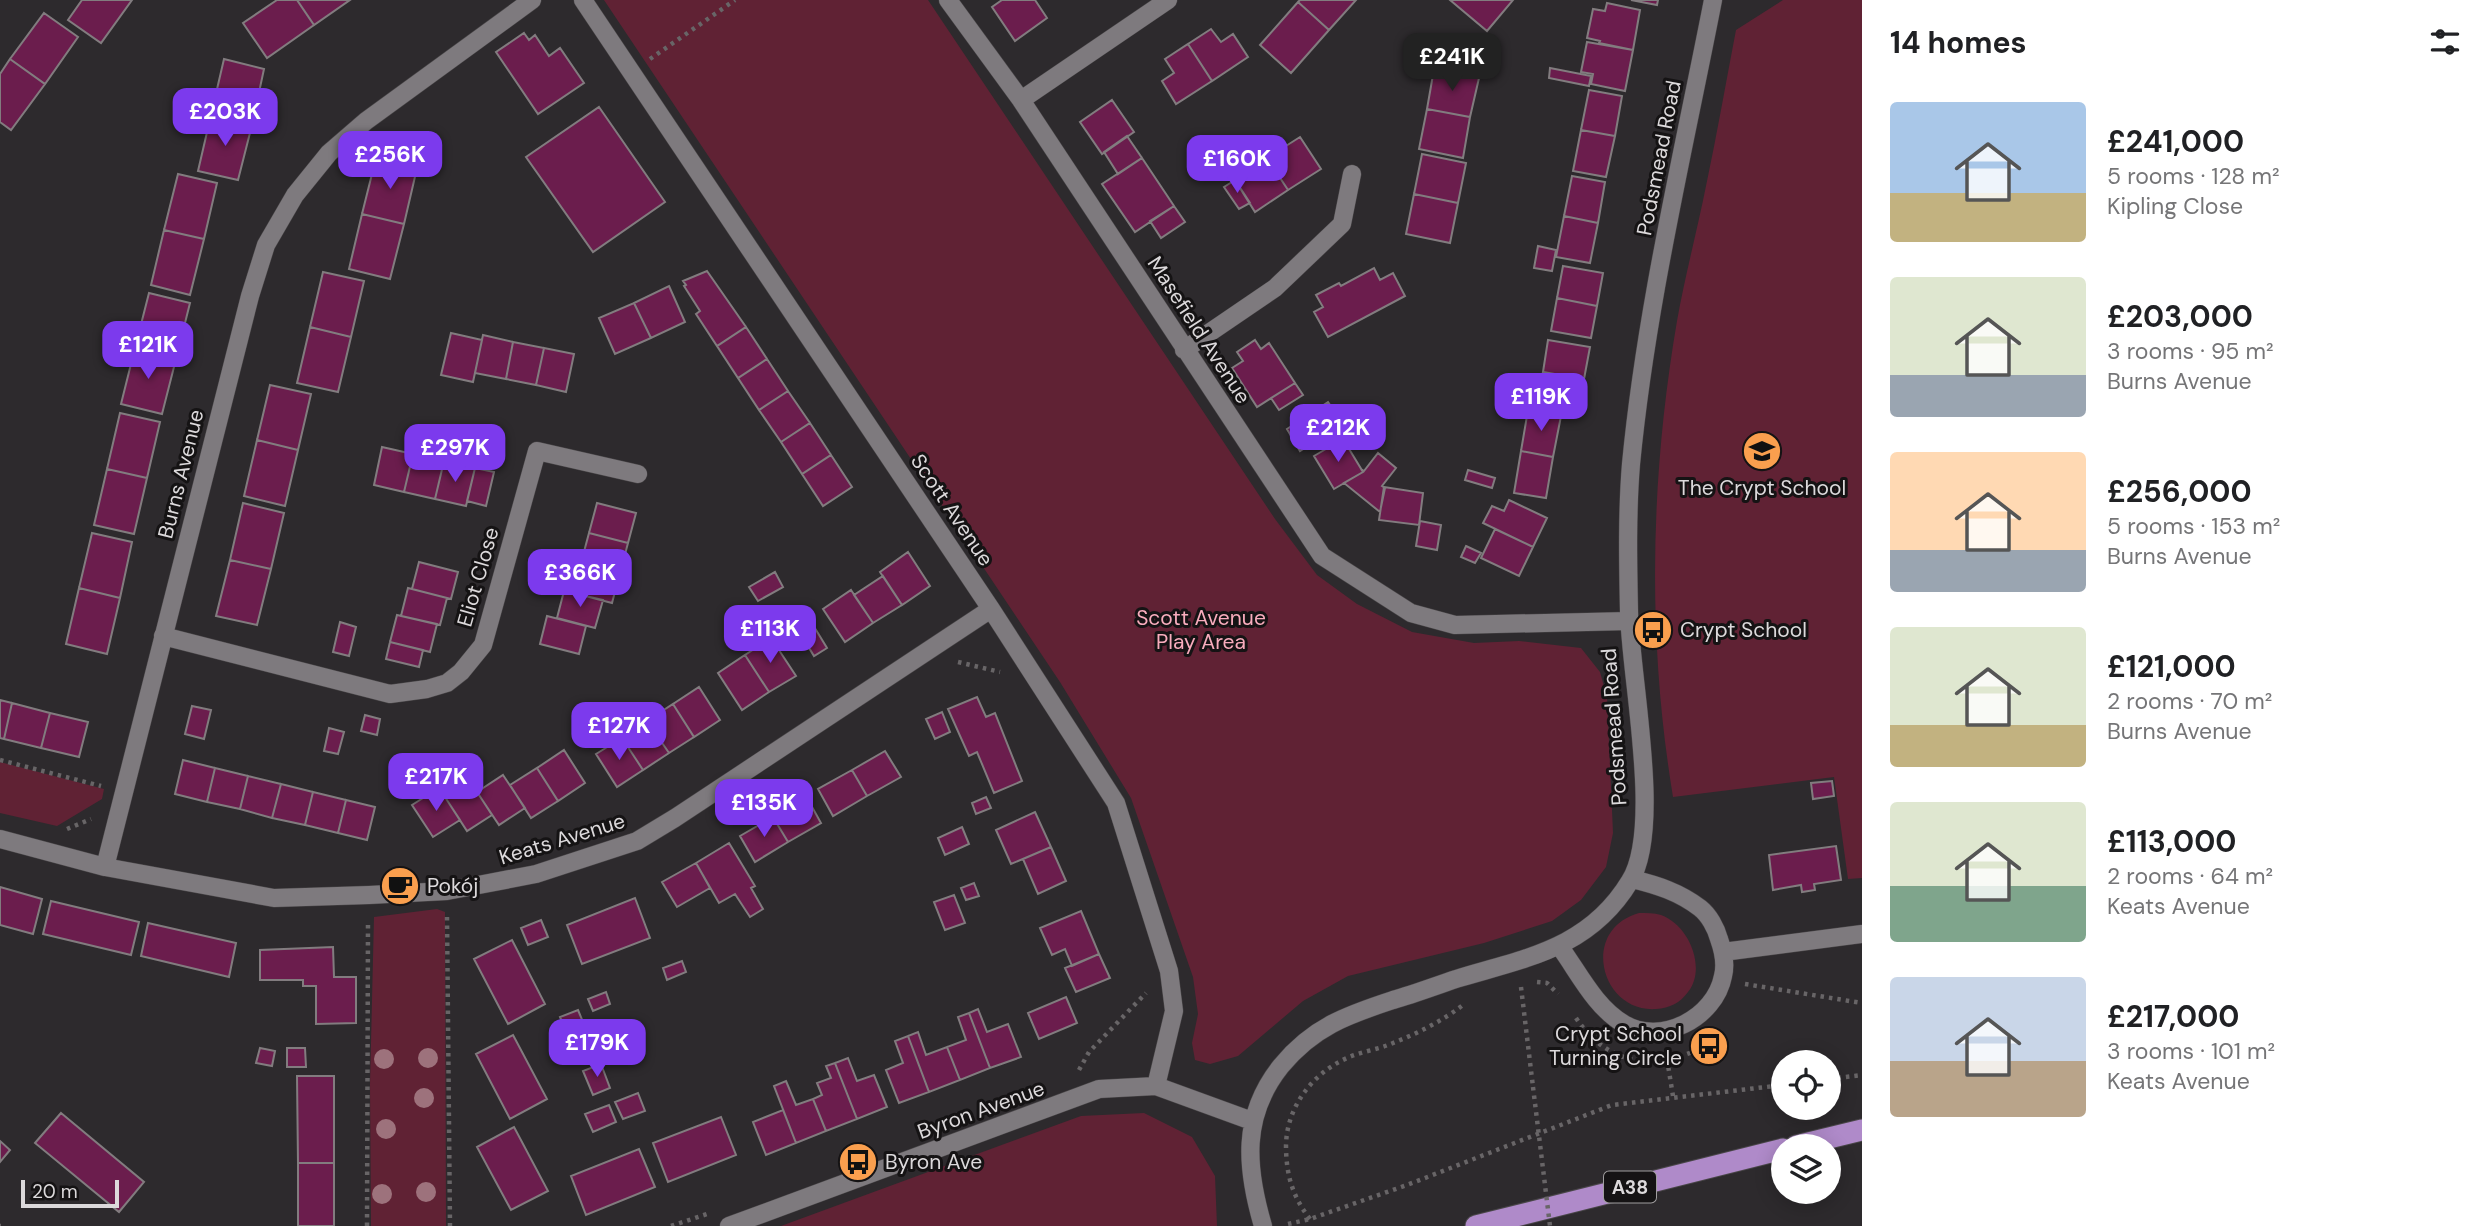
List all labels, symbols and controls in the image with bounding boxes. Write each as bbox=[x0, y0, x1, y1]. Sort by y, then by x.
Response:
text: 14 homes bbox=[1890, 23, 2027, 62]
icon: filters bbox=[2426, 23, 2464, 61]
pin: £241K bbox=[1403, 34, 1501, 93]
text: £241K bbox=[1419, 41, 1485, 71]
street label: Podsmead Road bbox=[1630, 78, 1688, 238]
pin: £203K bbox=[176, 88, 274, 148]
text: £203K bbox=[189, 96, 261, 126]
text: £241,000 bbox=[2107, 122, 2244, 161]
icon: home bbox=[1946, 130, 2030, 214]
pin: £256K bbox=[341, 132, 439, 191]
pin: £160K bbox=[1188, 136, 1286, 195]
text: £256K bbox=[354, 139, 426, 169]
text: £160K bbox=[1203, 143, 1271, 173]
text: 5 rooms · 128 m² bbox=[2107, 161, 2280, 191]
text: Kipling Close bbox=[2107, 191, 2243, 221]
street label: Masefield Avenue bbox=[1141, 251, 1257, 409]
text: £203,000 bbox=[2107, 297, 2253, 336]
icon: home bbox=[1946, 305, 2030, 389]
pin: £121K bbox=[99, 322, 197, 381]
text: £121K bbox=[118, 329, 178, 359]
text: 3 rooms · 95 m² bbox=[2107, 336, 2274, 366]
text: Burns Avenue bbox=[2107, 366, 2252, 396]
pin: £119K bbox=[1492, 374, 1590, 433]
text: £119K bbox=[1511, 381, 1571, 411]
pin: £212K bbox=[1289, 405, 1387, 464]
street label: Burns Avenue bbox=[151, 407, 211, 541]
text: £212K bbox=[1306, 412, 1370, 442]
pin: £297K bbox=[406, 424, 504, 484]
school or university icon: The Crypt School bbox=[1741, 430, 1783, 472]
text: £297K bbox=[420, 432, 490, 462]
street label: Scott Avenue bbox=[904, 448, 1000, 572]
text: £256,000 bbox=[2107, 472, 2252, 511]
place label: The Crypt School bbox=[1678, 474, 1846, 502]
icon: home bbox=[1946, 480, 2030, 564]
text: 5 rooms · 153 m² bbox=[2107, 511, 2280, 541]
street label: Eliot Close bbox=[450, 524, 506, 630]
text: Burns Avenue bbox=[2107, 541, 2252, 571]
pin: £366K bbox=[531, 550, 629, 609]
text: £366K bbox=[544, 557, 616, 587]
park label: Scott Avenue Play Area bbox=[1136, 604, 1266, 656]
pin: £113K bbox=[721, 606, 819, 665]
bus stop icon: Crypt School bbox=[1632, 609, 1674, 651]
text: £113K bbox=[740, 613, 800, 643]
place label: Crypt School bbox=[1680, 616, 1807, 644]
street label: Podsmead Road bbox=[1595, 647, 1633, 807]
text: £121,000 bbox=[2107, 647, 2236, 686]
icon: home bbox=[1946, 655, 2030, 739]
text: 2 rooms · 70 m² bbox=[2107, 686, 2272, 716]
pin: £127K bbox=[570, 702, 668, 762]
text: £127K bbox=[587, 710, 651, 740]
text: Burns Avenue bbox=[2107, 716, 2252, 746]
pin: £217K bbox=[387, 754, 485, 813]
text: £217K bbox=[404, 761, 468, 791]
pin: £135K bbox=[715, 780, 813, 839]
text: £135K bbox=[731, 787, 797, 817]
street label: Keats Avenue bbox=[496, 807, 628, 871]
text: £113,000 bbox=[2107, 822, 2236, 861]
icon: home bbox=[1946, 830, 2030, 914]
text: 2 rooms · 64 m² bbox=[2107, 861, 2273, 891]
cafe icon: Pokój bbox=[379, 865, 421, 907]
place label: Pokój bbox=[427, 872, 478, 900]
text: Keats Avenue bbox=[2107, 891, 2250, 921]
text: £217,000 bbox=[2107, 997, 2239, 1036]
icon: home bbox=[1946, 1005, 2030, 1089]
pin: £179K bbox=[548, 1020, 646, 1079]
place label: Crypt School Turning Circle bbox=[1549, 1020, 1682, 1072]
bus stop icon: Crypt School Turning Circle bbox=[1688, 1025, 1730, 1067]
text: £179K bbox=[565, 1027, 629, 1057]
text: 3 rooms · 101 m² bbox=[2107, 1036, 2275, 1066]
map controls bbox=[1771, 1050, 1841, 1204]
button: locate bbox=[1771, 1050, 1841, 1120]
text: Keats Avenue bbox=[2107, 1066, 2250, 1096]
street label: Byron Avenue bbox=[914, 1074, 1048, 1146]
button: layers bbox=[1771, 1134, 1841, 1204]
bus stop icon: Byron Ave bbox=[837, 1141, 879, 1183]
place label: Byron Ave bbox=[885, 1148, 982, 1176]
road number: A38 bbox=[1604, 1172, 1656, 1203]
scale bar bbox=[21, 1177, 119, 1209]
text: 20 m bbox=[32, 1179, 78, 1204]

